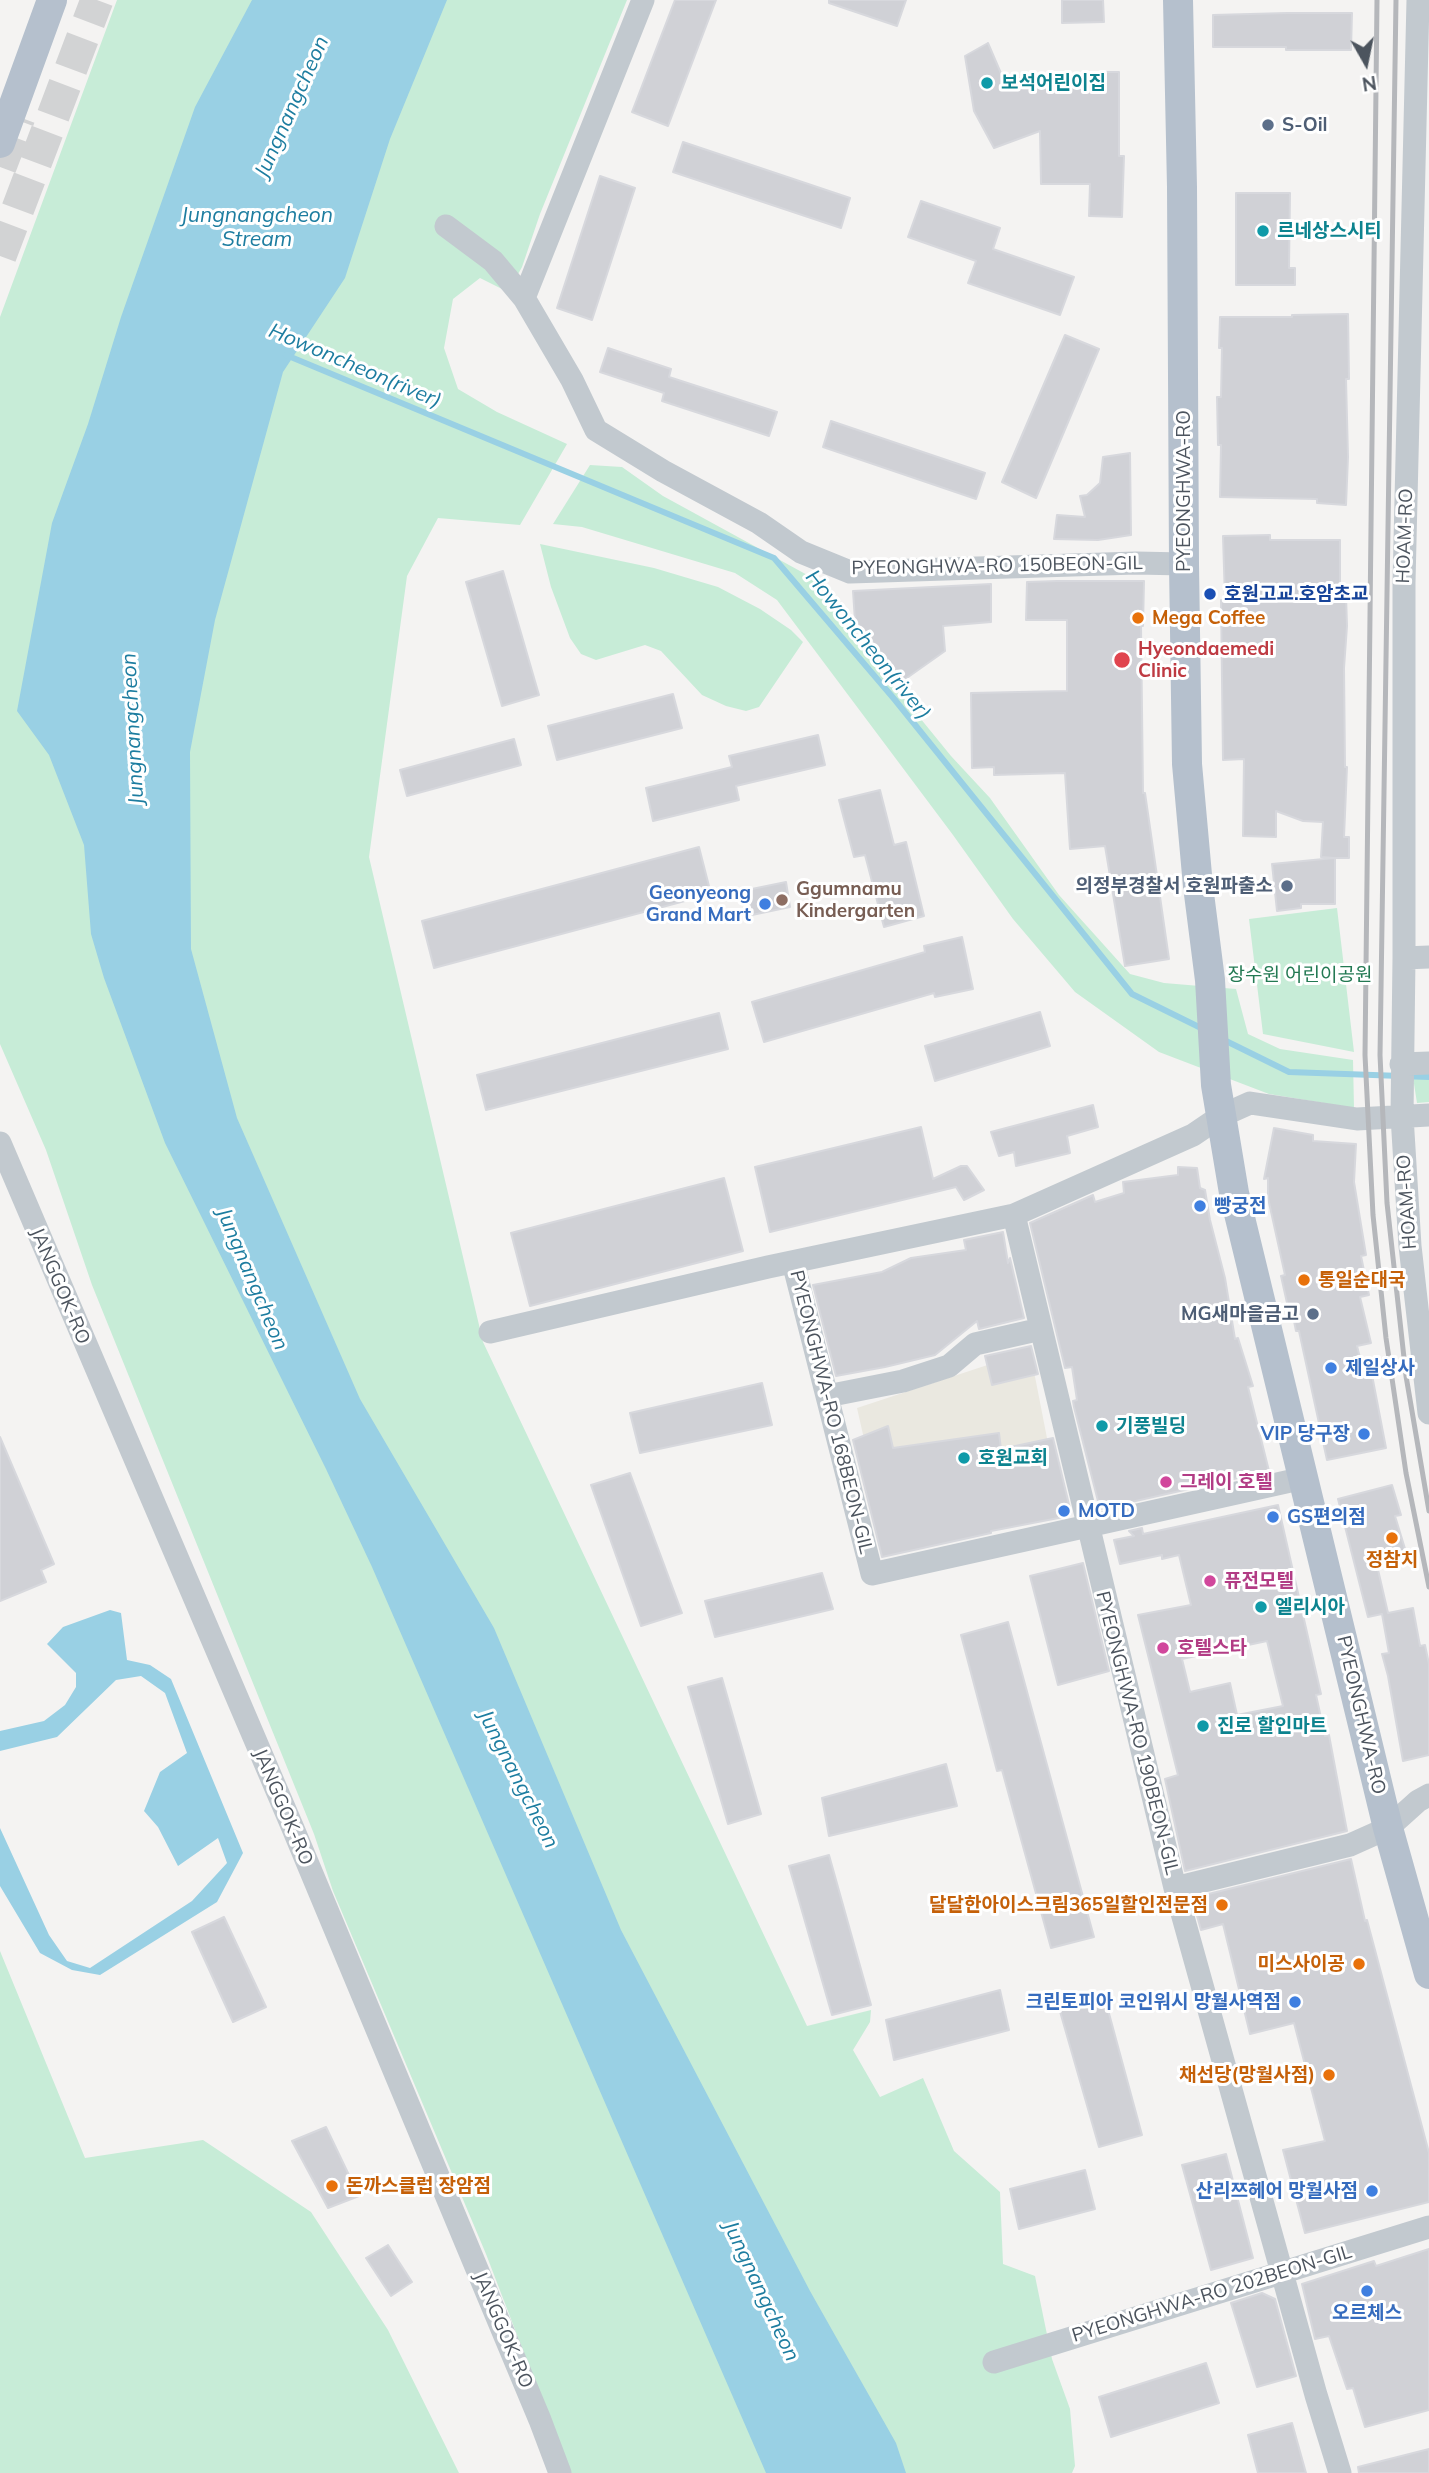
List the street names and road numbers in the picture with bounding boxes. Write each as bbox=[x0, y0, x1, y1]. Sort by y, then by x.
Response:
street label: PYEONGHWA-RO bbox=[1173, 410, 1195, 572]
street label: HOAM-RO bbox=[1392, 488, 1418, 584]
street label: PYEONGHWA-RO 150BEON-GIL bbox=[851, 552, 1143, 580]
street label: HOAM-RO bbox=[1392, 1154, 1422, 1250]
street label: JANGGOK-RO bbox=[25, 1224, 95, 1348]
street label: PYEONGHWA-RO 168BEON-GIL bbox=[785, 1268, 877, 1556]
street label: PYEONGHWA-RO 190BEON-GIL bbox=[1091, 1589, 1183, 1877]
street label: PYEONGHWA-RO bbox=[1332, 1633, 1390, 1797]
street label: JANGGOK-RO bbox=[248, 1745, 318, 1869]
street label: PYEONGHWA-RO 202BEON-GIL bbox=[1069, 2240, 1355, 2348]
street label: JANGGOK-RO bbox=[468, 2268, 538, 2392]

